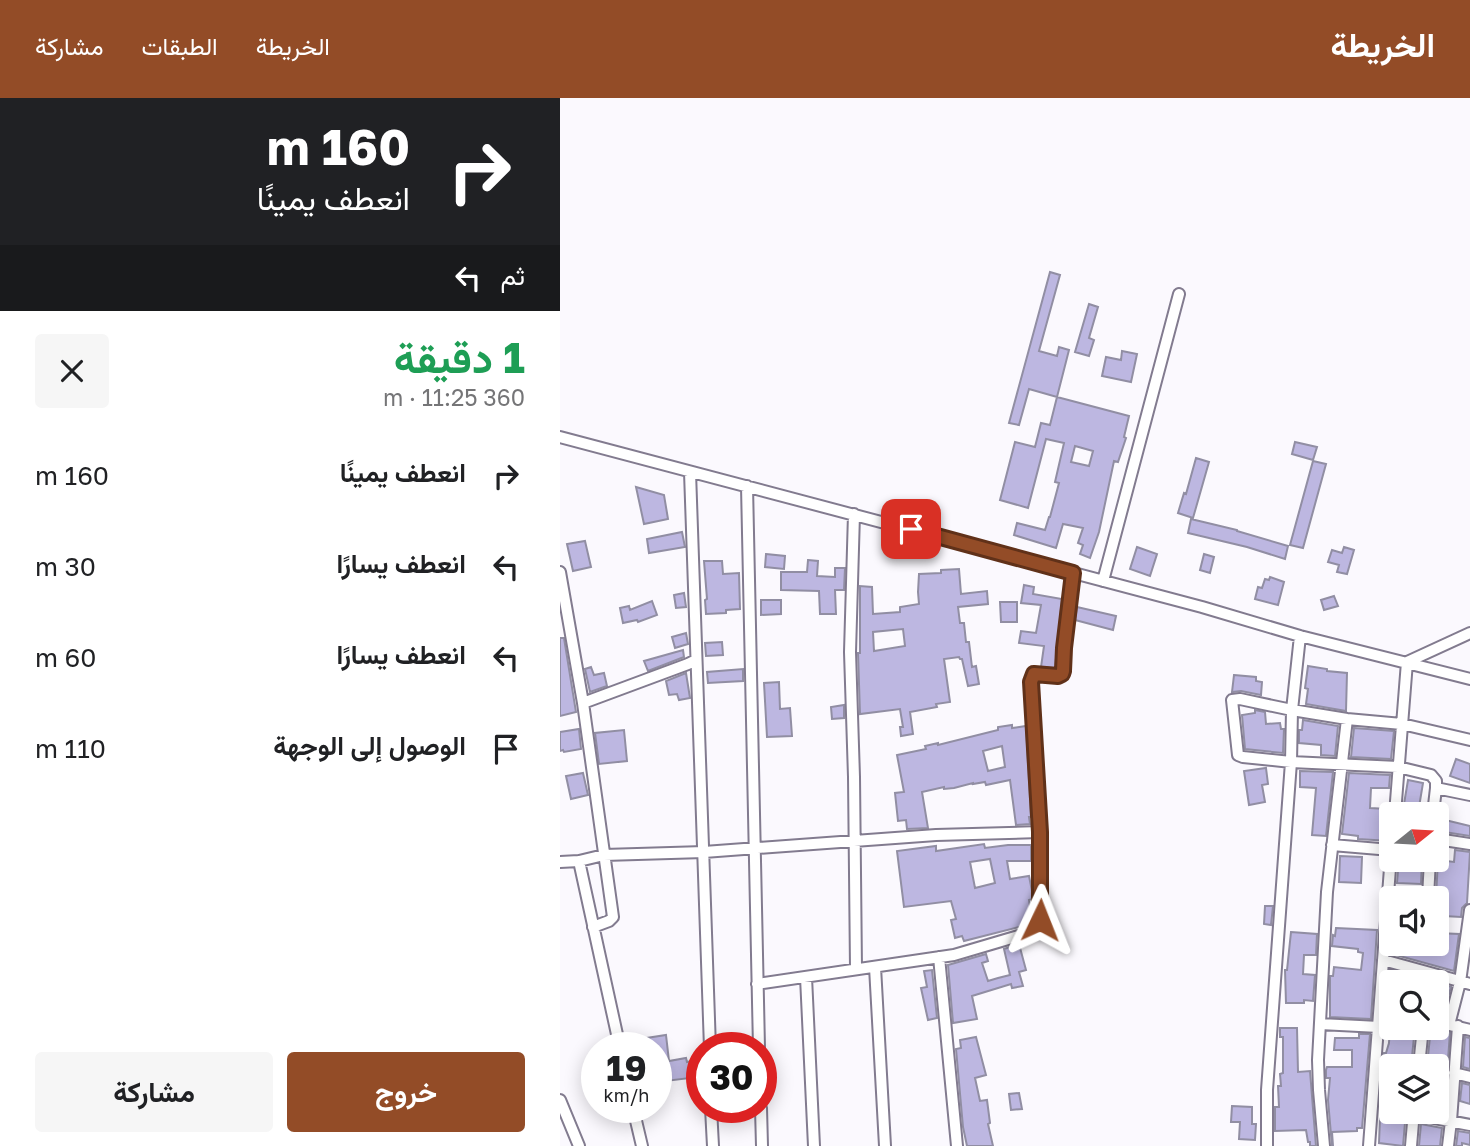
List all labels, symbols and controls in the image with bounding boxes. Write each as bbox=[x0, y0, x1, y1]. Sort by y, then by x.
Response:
text: الخريطة bbox=[1331, 25, 1435, 64]
text: مشاركة bbox=[35, 31, 103, 60]
text: الطبقات bbox=[141, 31, 218, 60]
text: الخريطة bbox=[256, 31, 330, 60]
text: 160 m bbox=[267, 117, 410, 176]
icon: right bbox=[434, 126, 525, 217]
text: انعطف يمينًا bbox=[257, 179, 410, 217]
icon: left bbox=[449, 259, 487, 297]
text: ثم bbox=[501, 260, 525, 291]
text: 1 دقيقة bbox=[394, 332, 525, 382]
button: close bbox=[35, 334, 109, 408]
text: 360 m · 11:25 bbox=[383, 383, 525, 411]
text: انعطف يمينًا bbox=[340, 457, 466, 488]
icon: right bbox=[487, 457, 525, 495]
text: 160 m bbox=[35, 460, 109, 491]
pin bbox=[881, 499, 941, 559]
icon: arrive bbox=[892, 510, 930, 548]
text: انعطف يسارًا bbox=[336, 548, 466, 579]
icon: left bbox=[487, 548, 525, 586]
text: 30 m bbox=[35, 551, 96, 582]
text: انعطف يسارًا bbox=[336, 639, 466, 670]
icon: left bbox=[487, 639, 525, 677]
text: 60 m bbox=[35, 642, 96, 673]
text: الوصول إلى الوجهة bbox=[273, 730, 466, 761]
icon: arrive bbox=[487, 730, 525, 768]
text: 110 m bbox=[35, 733, 106, 764]
north arrow bbox=[1379, 802, 1449, 872]
map controls bbox=[1379, 802, 1449, 1124]
position arrow bbox=[1003, 883, 1077, 957]
button: sound bbox=[1379, 886, 1449, 956]
button: search bbox=[1379, 970, 1449, 1040]
speed limit sign: 30 bbox=[686, 1032, 777, 1123]
text: 19 bbox=[606, 1047, 647, 1089]
button: مشاركة bbox=[35, 1052, 273, 1132]
button: خروج bbox=[287, 1052, 525, 1132]
button: layers bbox=[1379, 1054, 1449, 1124]
text: km/h bbox=[604, 1084, 649, 1106]

